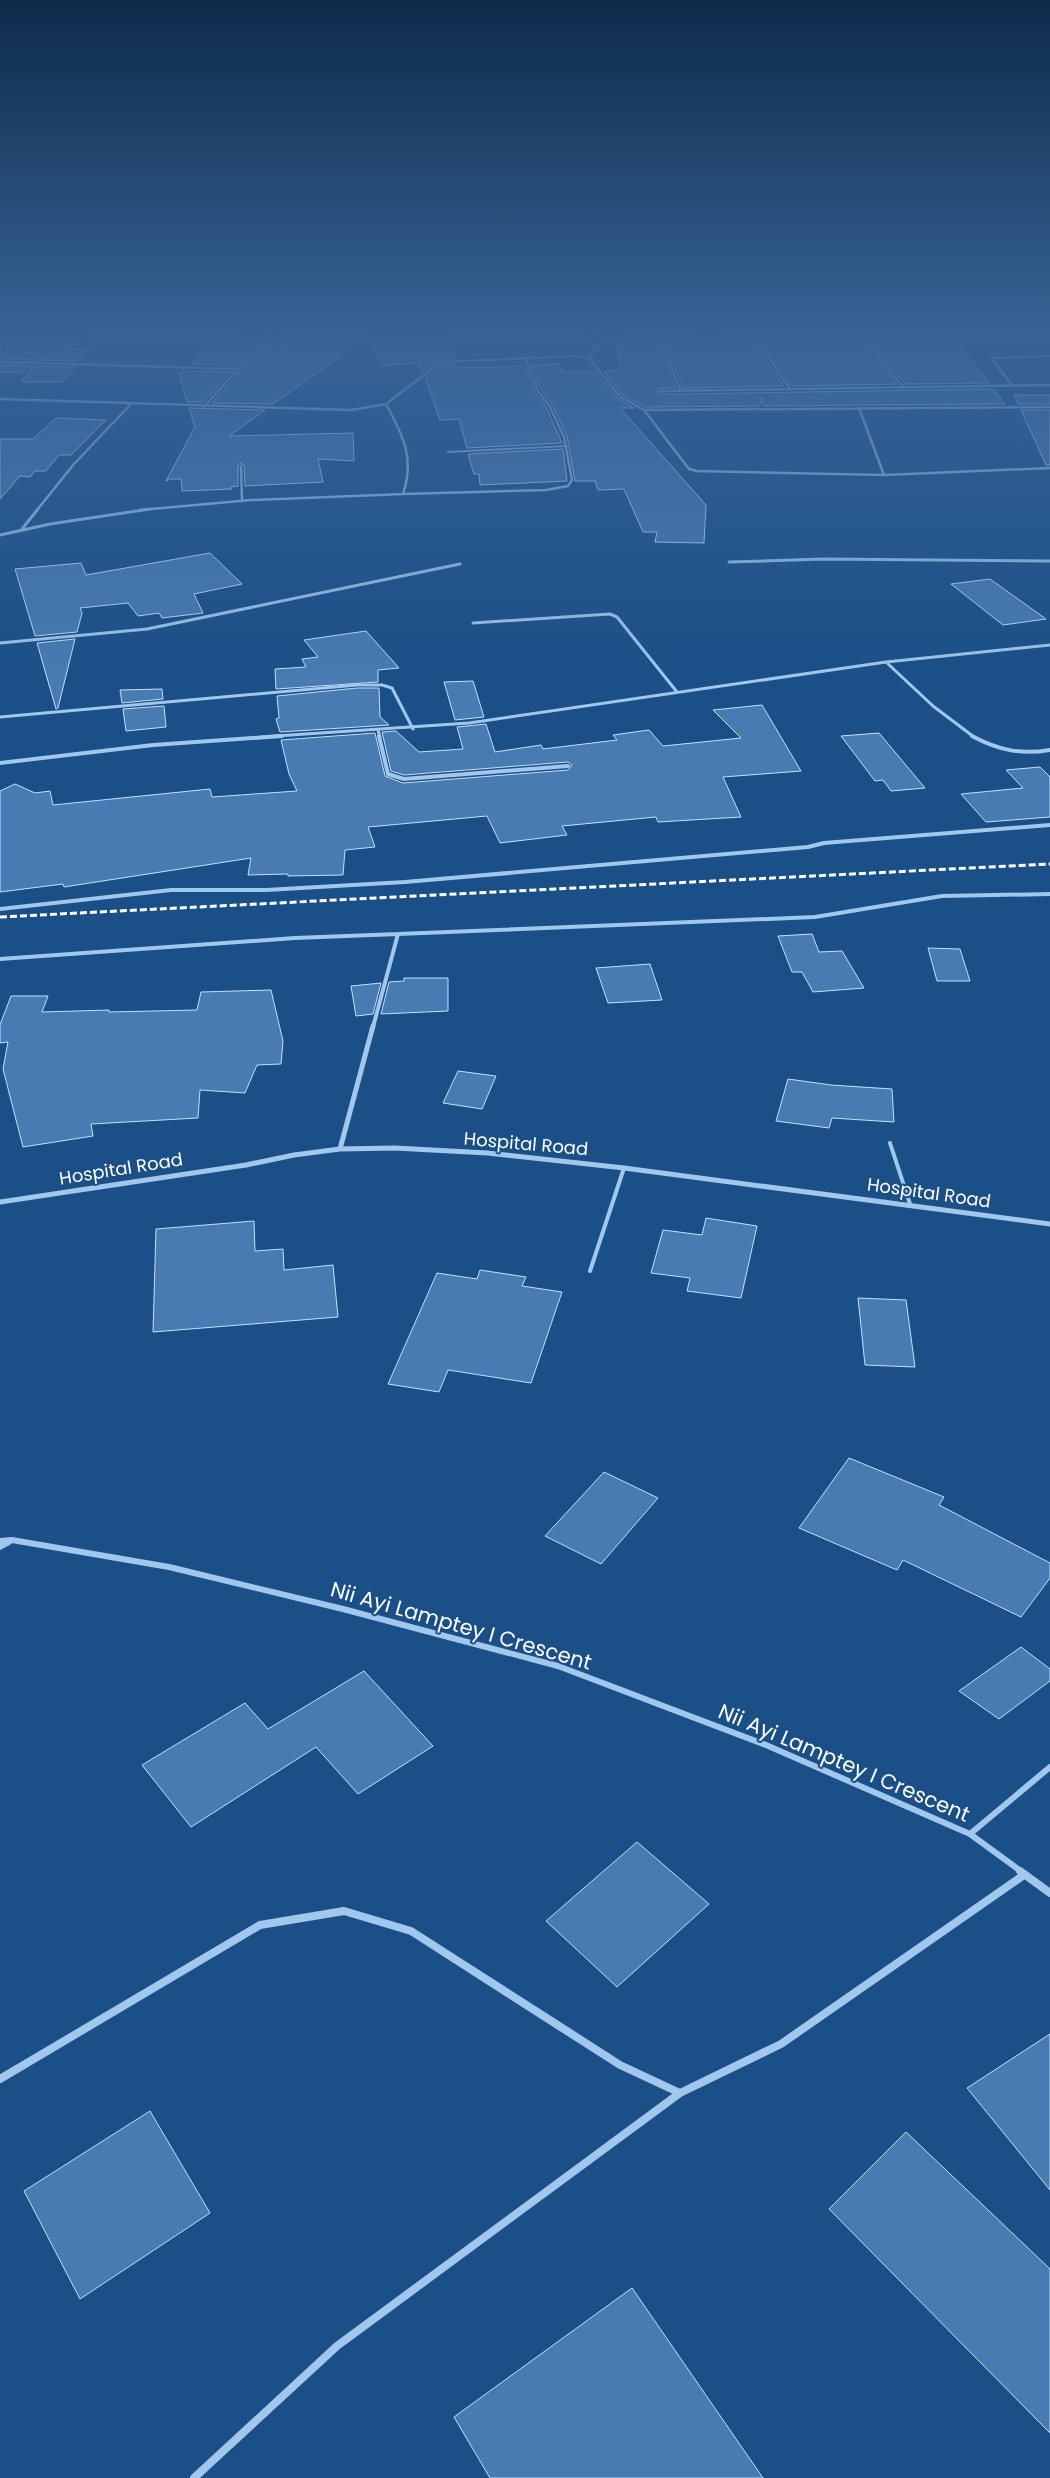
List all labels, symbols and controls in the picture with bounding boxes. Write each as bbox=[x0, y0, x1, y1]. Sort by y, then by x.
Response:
street label: Hospital Road bbox=[463, 1126, 589, 1161]
street label: Hospital Road bbox=[57, 1146, 184, 1191]
street label: Hospital Road bbox=[866, 1171, 993, 1214]
street label: Nii Ayi Lamptey I Crescent bbox=[327, 1574, 595, 1677]
street label: Nii Ayi Lamptey I Crescent bbox=[714, 1696, 974, 1829]

